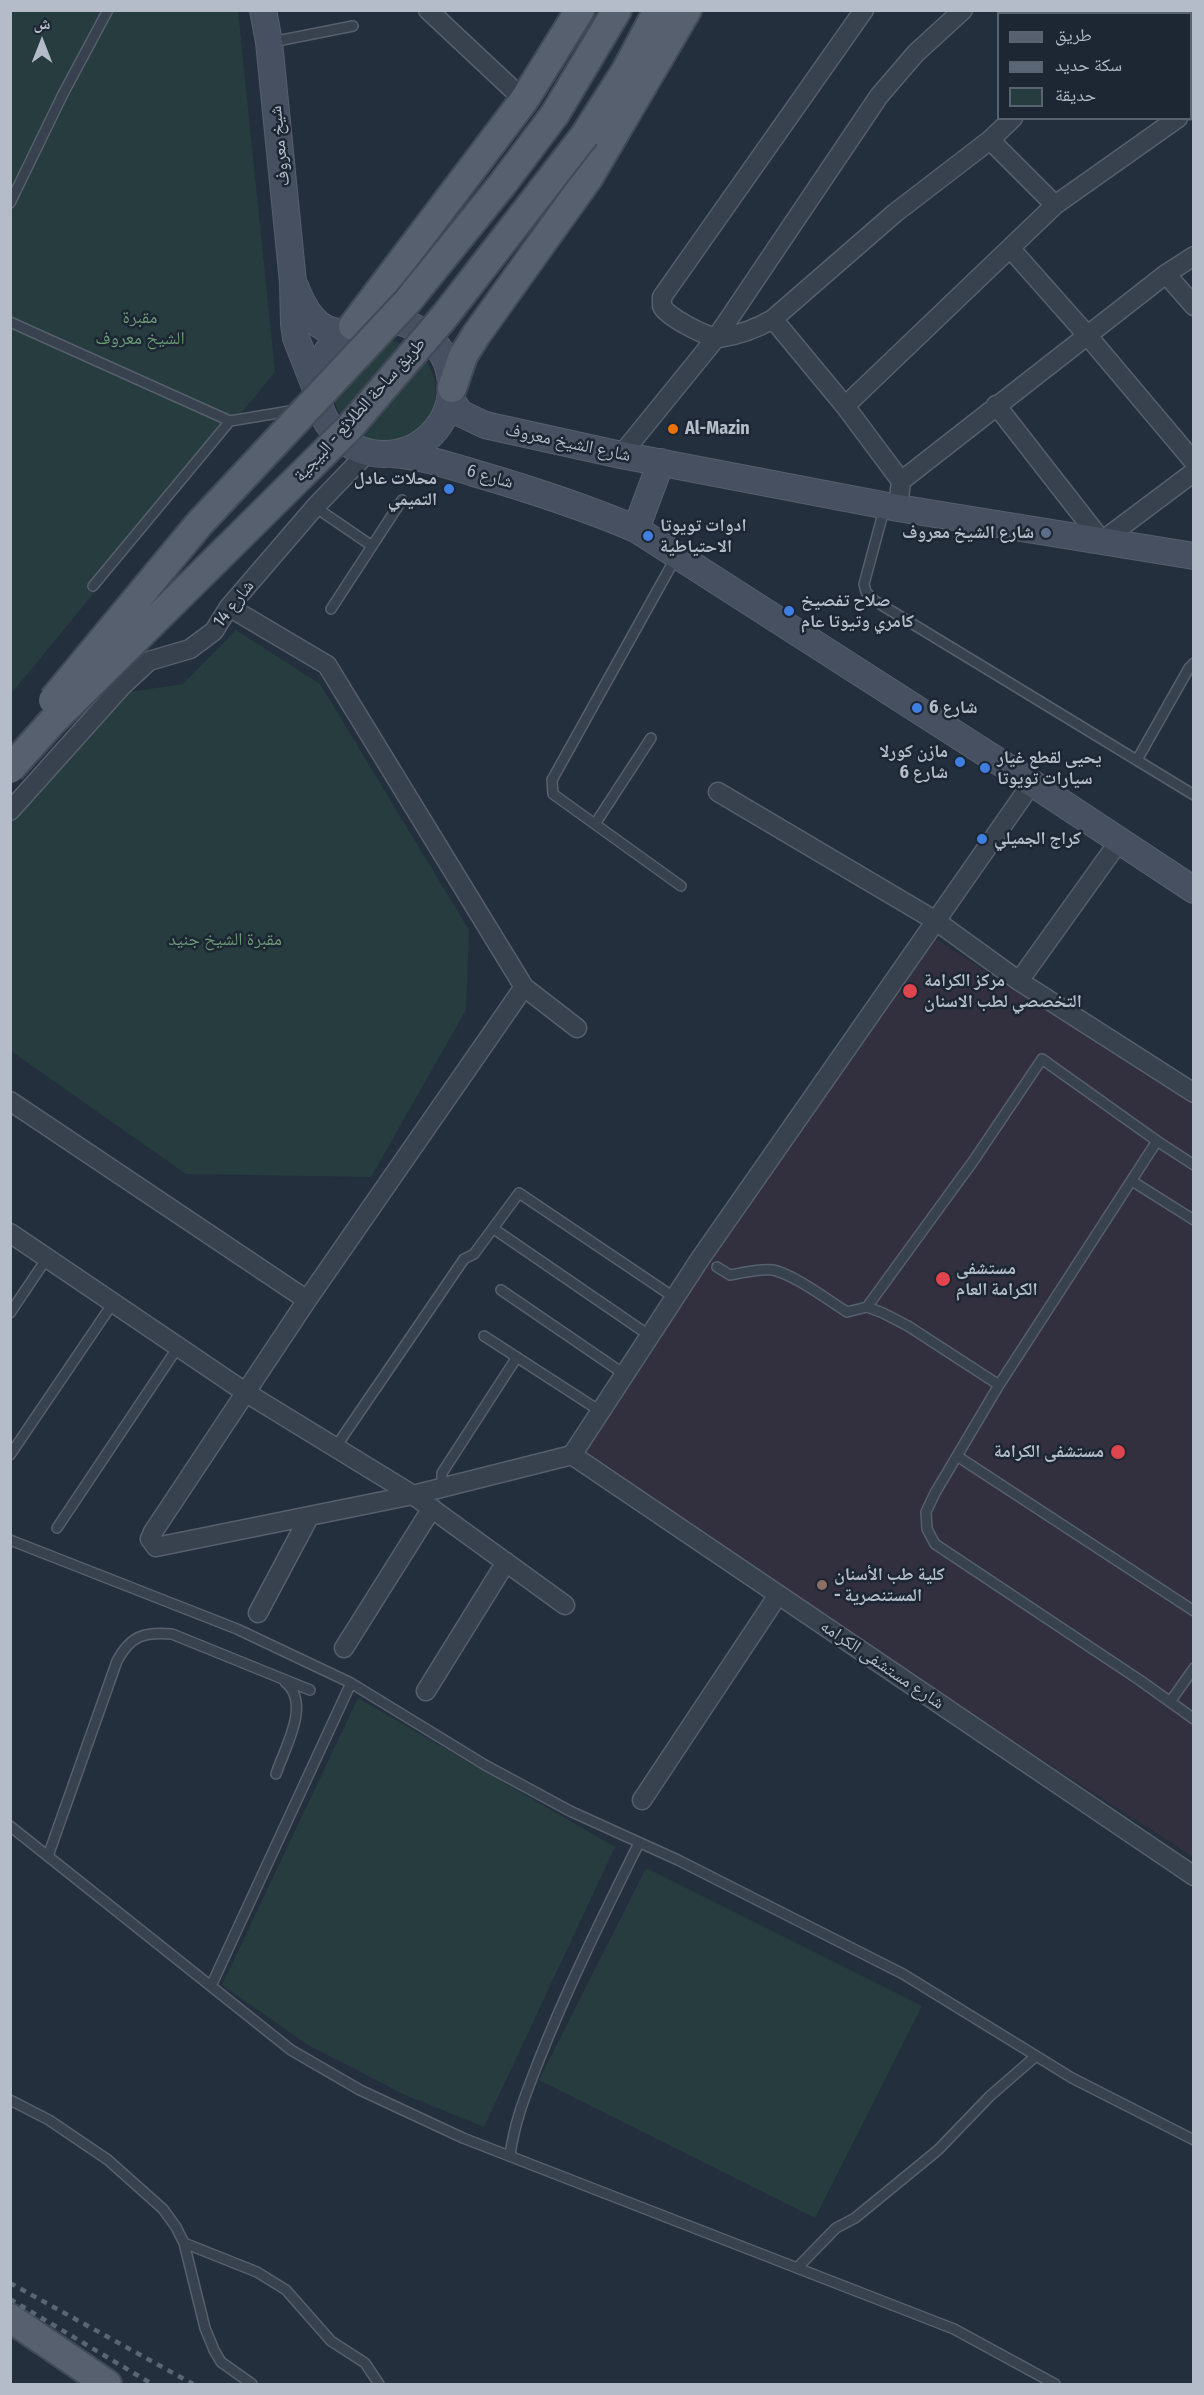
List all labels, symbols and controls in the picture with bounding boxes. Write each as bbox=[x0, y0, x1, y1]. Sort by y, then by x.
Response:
north arrow bbox=[12, 12, 72, 72]
legend bbox=[997, 12, 1192, 120]
text: ش bbox=[34, 14, 50, 33]
text: طريق bbox=[1055, 24, 1092, 46]
text: سكة حديد bbox=[1055, 54, 1122, 76]
text: حديقة bbox=[1055, 84, 1096, 106]
street label: شیخ معروف bbox=[265, 105, 295, 187]
park label: مقبرة الشيخ معروف bbox=[95, 307, 185, 350]
street label: طريق ساحة الطلائع - البيجية bbox=[289, 333, 431, 487]
place label: Al-Mazin bbox=[685, 418, 750, 440]
street label: شارع الشيخ معروف bbox=[503, 419, 633, 467]
marker: Al-Mazin bbox=[666, 422, 680, 436]
street label: شارع 6 bbox=[464, 460, 516, 494]
place label: محلات عادل التميمي bbox=[354, 468, 437, 510]
marker: محلات عادل التميمي bbox=[442, 482, 456, 496]
place label: ادوات تويوتا الاحتياطية bbox=[660, 515, 747, 558]
place label: شارع الشيخ معروف bbox=[902, 522, 1034, 544]
marker: شارع الشيخ معروف bbox=[1039, 526, 1053, 540]
marker: ادوات تويوتا الاحتياطية bbox=[641, 529, 655, 543]
street label: شارع 14 bbox=[209, 576, 259, 632]
place label: صلاح تفصيخ كامري وتيوتا عام bbox=[801, 590, 914, 632]
marker: صلاح تفصيخ كامري وتيوتا عام bbox=[782, 604, 796, 618]
place label: شارع 6 bbox=[929, 697, 978, 719]
marker: شارع 6 bbox=[910, 701, 924, 715]
place label: مازن كورلا شارع 6 bbox=[880, 741, 948, 783]
place label: يحيى لقطع غيار سيارات تويوتا bbox=[997, 747, 1102, 789]
marker: مازن كورلا شارع 6 bbox=[953, 755, 967, 769]
marker: يحيى لقطع غيار سيارات تويوتا bbox=[978, 761, 992, 775]
place label: كراج الجميلي bbox=[994, 828, 1081, 850]
marker: كراج الجميلي bbox=[975, 832, 989, 846]
park label: مقبرة الشيخ جنيد bbox=[168, 929, 282, 951]
place label: مركز الكرامة التخصصي لطب الاسنان bbox=[924, 970, 1082, 1012]
marker: مركز الكرامة التخصصي لطب الاسنان bbox=[901, 982, 919, 1000]
place label: مستشفى الكرامة العام bbox=[956, 1258, 1038, 1300]
marker: مستشفى الكرامة العام bbox=[934, 1270, 952, 1288]
place label: مستشفى الكرامة bbox=[994, 1441, 1104, 1463]
marker: مستشفى الكرامة bbox=[1109, 1443, 1127, 1461]
place label: كلية طب الأسنان - المستنصرية bbox=[834, 1564, 945, 1606]
marker: كلية طب الأسنان - المستنصرية bbox=[815, 1578, 829, 1592]
street label: شارع مستشفى الكرامه bbox=[816, 1616, 948, 1714]

